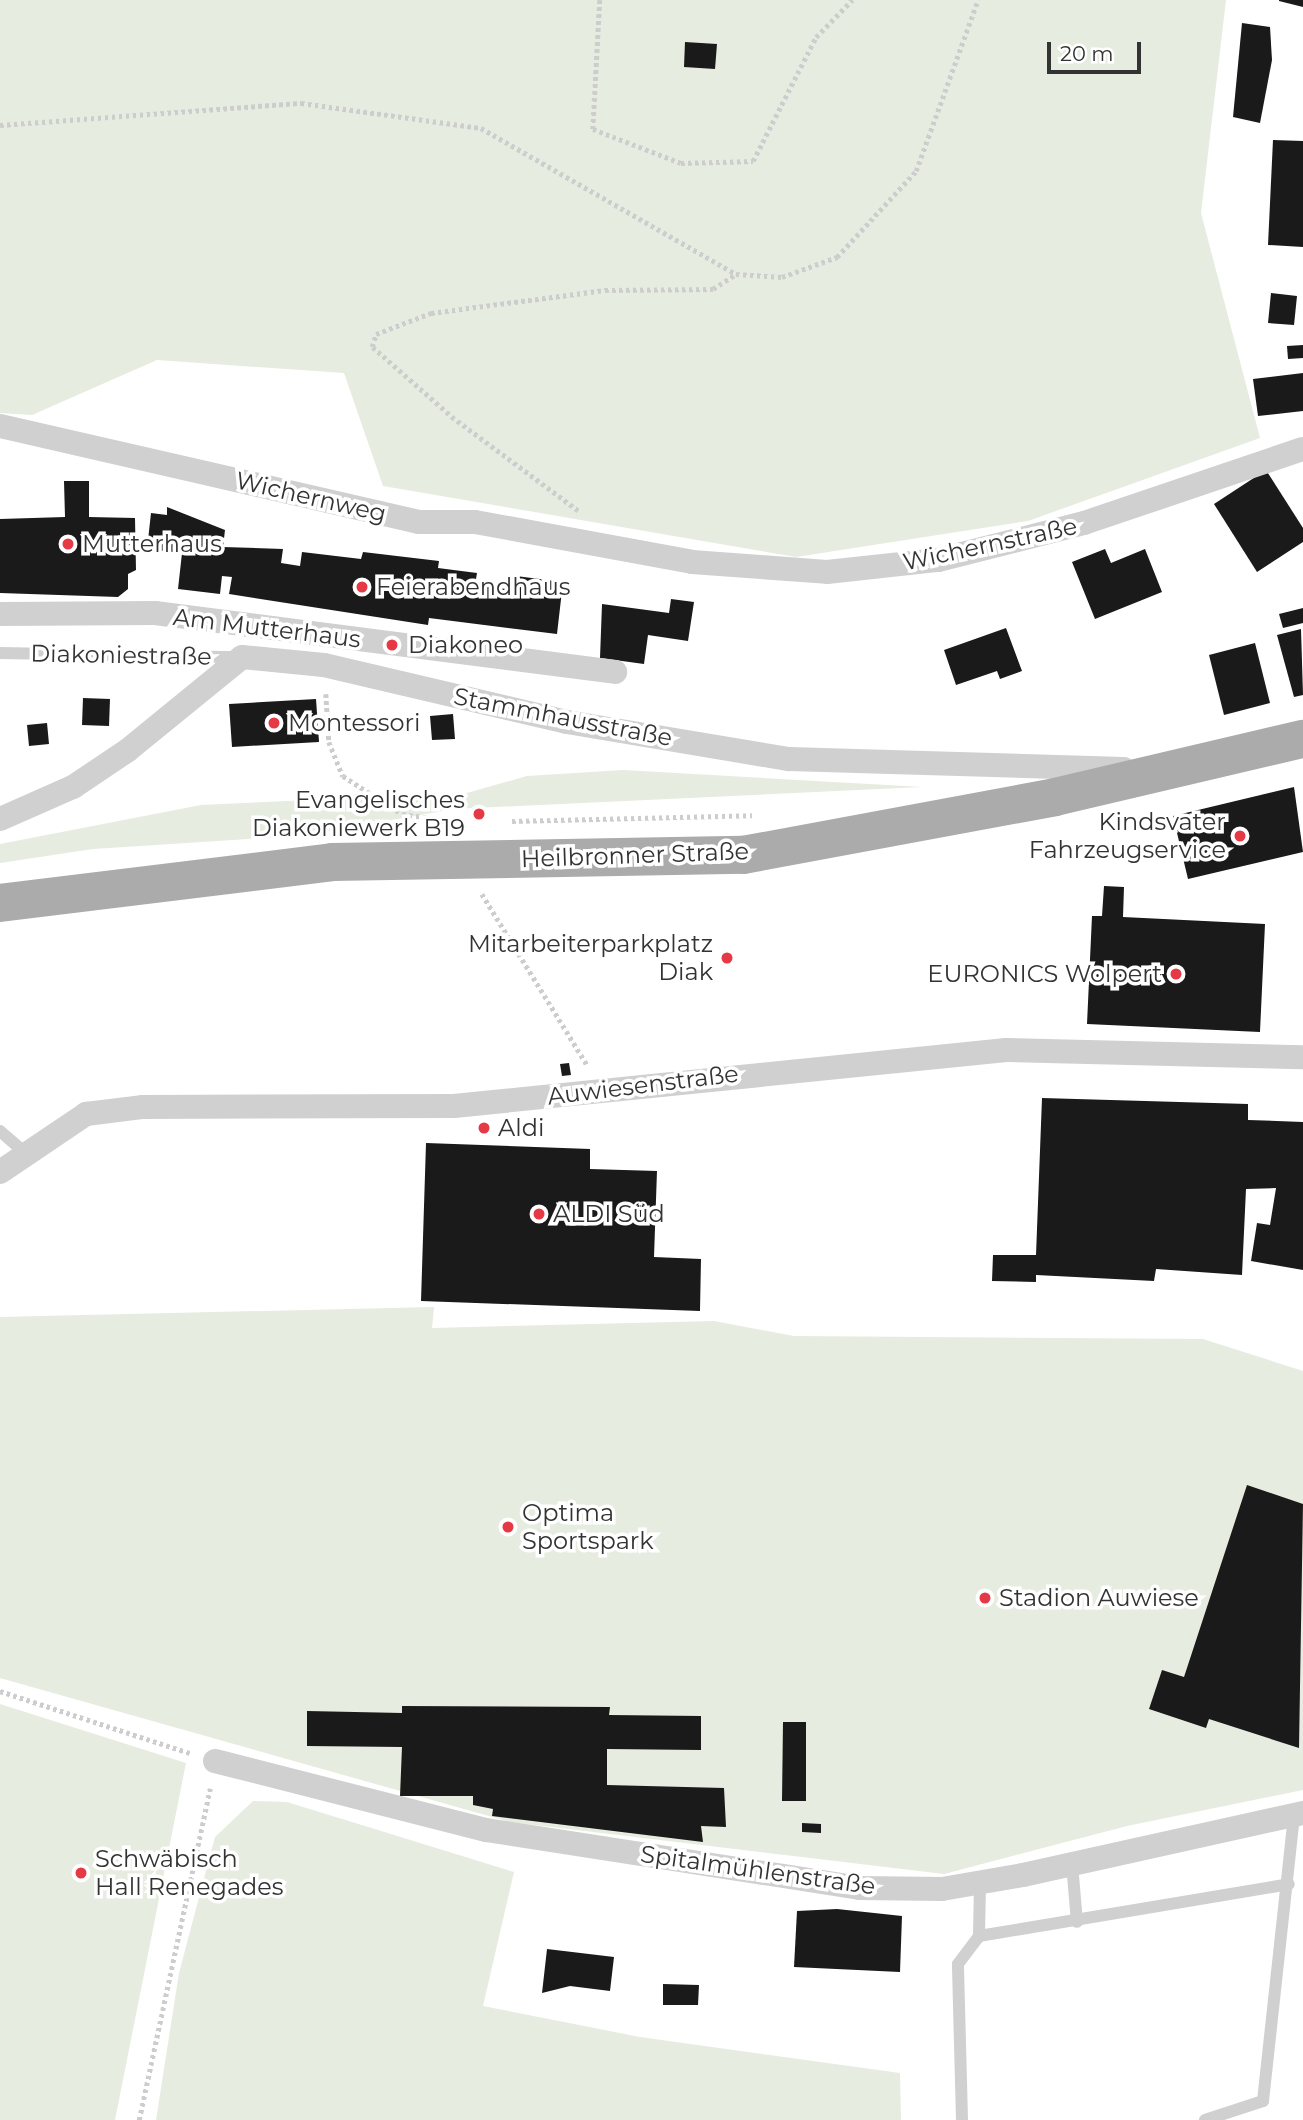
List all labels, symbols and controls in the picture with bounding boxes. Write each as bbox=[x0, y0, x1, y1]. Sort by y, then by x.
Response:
scale bar bbox=[1051, 28, 1146, 72]
text: 20 m bbox=[1060, 41, 1114, 66]
street label: Wichernweg bbox=[233, 466, 389, 528]
street label: Wichernstraße bbox=[900, 511, 1080, 577]
place label: Mutterhaus bbox=[82, 530, 222, 558]
marker: Mutterhaus bbox=[60, 536, 76, 552]
place label: Feierabendhaus bbox=[376, 573, 571, 601]
marker: Feierabendhaus bbox=[354, 579, 370, 595]
street label: Am Mutterhaus bbox=[172, 602, 362, 654]
place label: Diakoneo bbox=[408, 631, 523, 659]
marker: Diakoneo bbox=[382, 635, 402, 655]
street label: Diakoniestraße bbox=[30, 639, 212, 671]
street label: Stammhausstraße bbox=[451, 682, 675, 752]
place label: Montessori bbox=[288, 709, 420, 737]
marker: Montessori bbox=[266, 715, 282, 731]
place label: Evangelisches Diakoniewerk B19 bbox=[252, 786, 465, 842]
marker: Evangelisches Diakoniewerk B19 bbox=[471, 806, 487, 822]
place label: Kindsvater Fahrzeugservice bbox=[1029, 808, 1226, 864]
marker: Kindsvater Fahrzeugservice bbox=[1232, 828, 1248, 844]
street label: Heilbronner Straße bbox=[520, 837, 750, 873]
place label: Mitarbeiterparkplatz Diak bbox=[468, 930, 713, 986]
marker: Mitarbeiterparkplatz Diak bbox=[719, 950, 735, 966]
place label: EURONICS Wolpert bbox=[927, 960, 1162, 988]
marker: EURONICS Wolpert bbox=[1168, 966, 1184, 982]
street label: Auwiesenstraße bbox=[546, 1059, 740, 1111]
place label: Aldi bbox=[498, 1114, 544, 1142]
marker: Aldi bbox=[476, 1120, 492, 1136]
place label: ALDI Süd bbox=[553, 1200, 665, 1228]
marker: ALDI Süd bbox=[531, 1206, 547, 1222]
place label: Optima Sportspark bbox=[522, 1499, 654, 1555]
marker: Optima Sportspark bbox=[500, 1519, 516, 1535]
place label: Stadion Auwiese bbox=[999, 1584, 1199, 1612]
marker: Stadion Auwiese bbox=[977, 1590, 993, 1606]
street label: Spitalmühlenstraße bbox=[639, 1839, 877, 1901]
place label: Schwäbisch Hall Renegades bbox=[95, 1845, 284, 1901]
marker: Schwäbisch Hall Renegades bbox=[73, 1865, 89, 1881]

